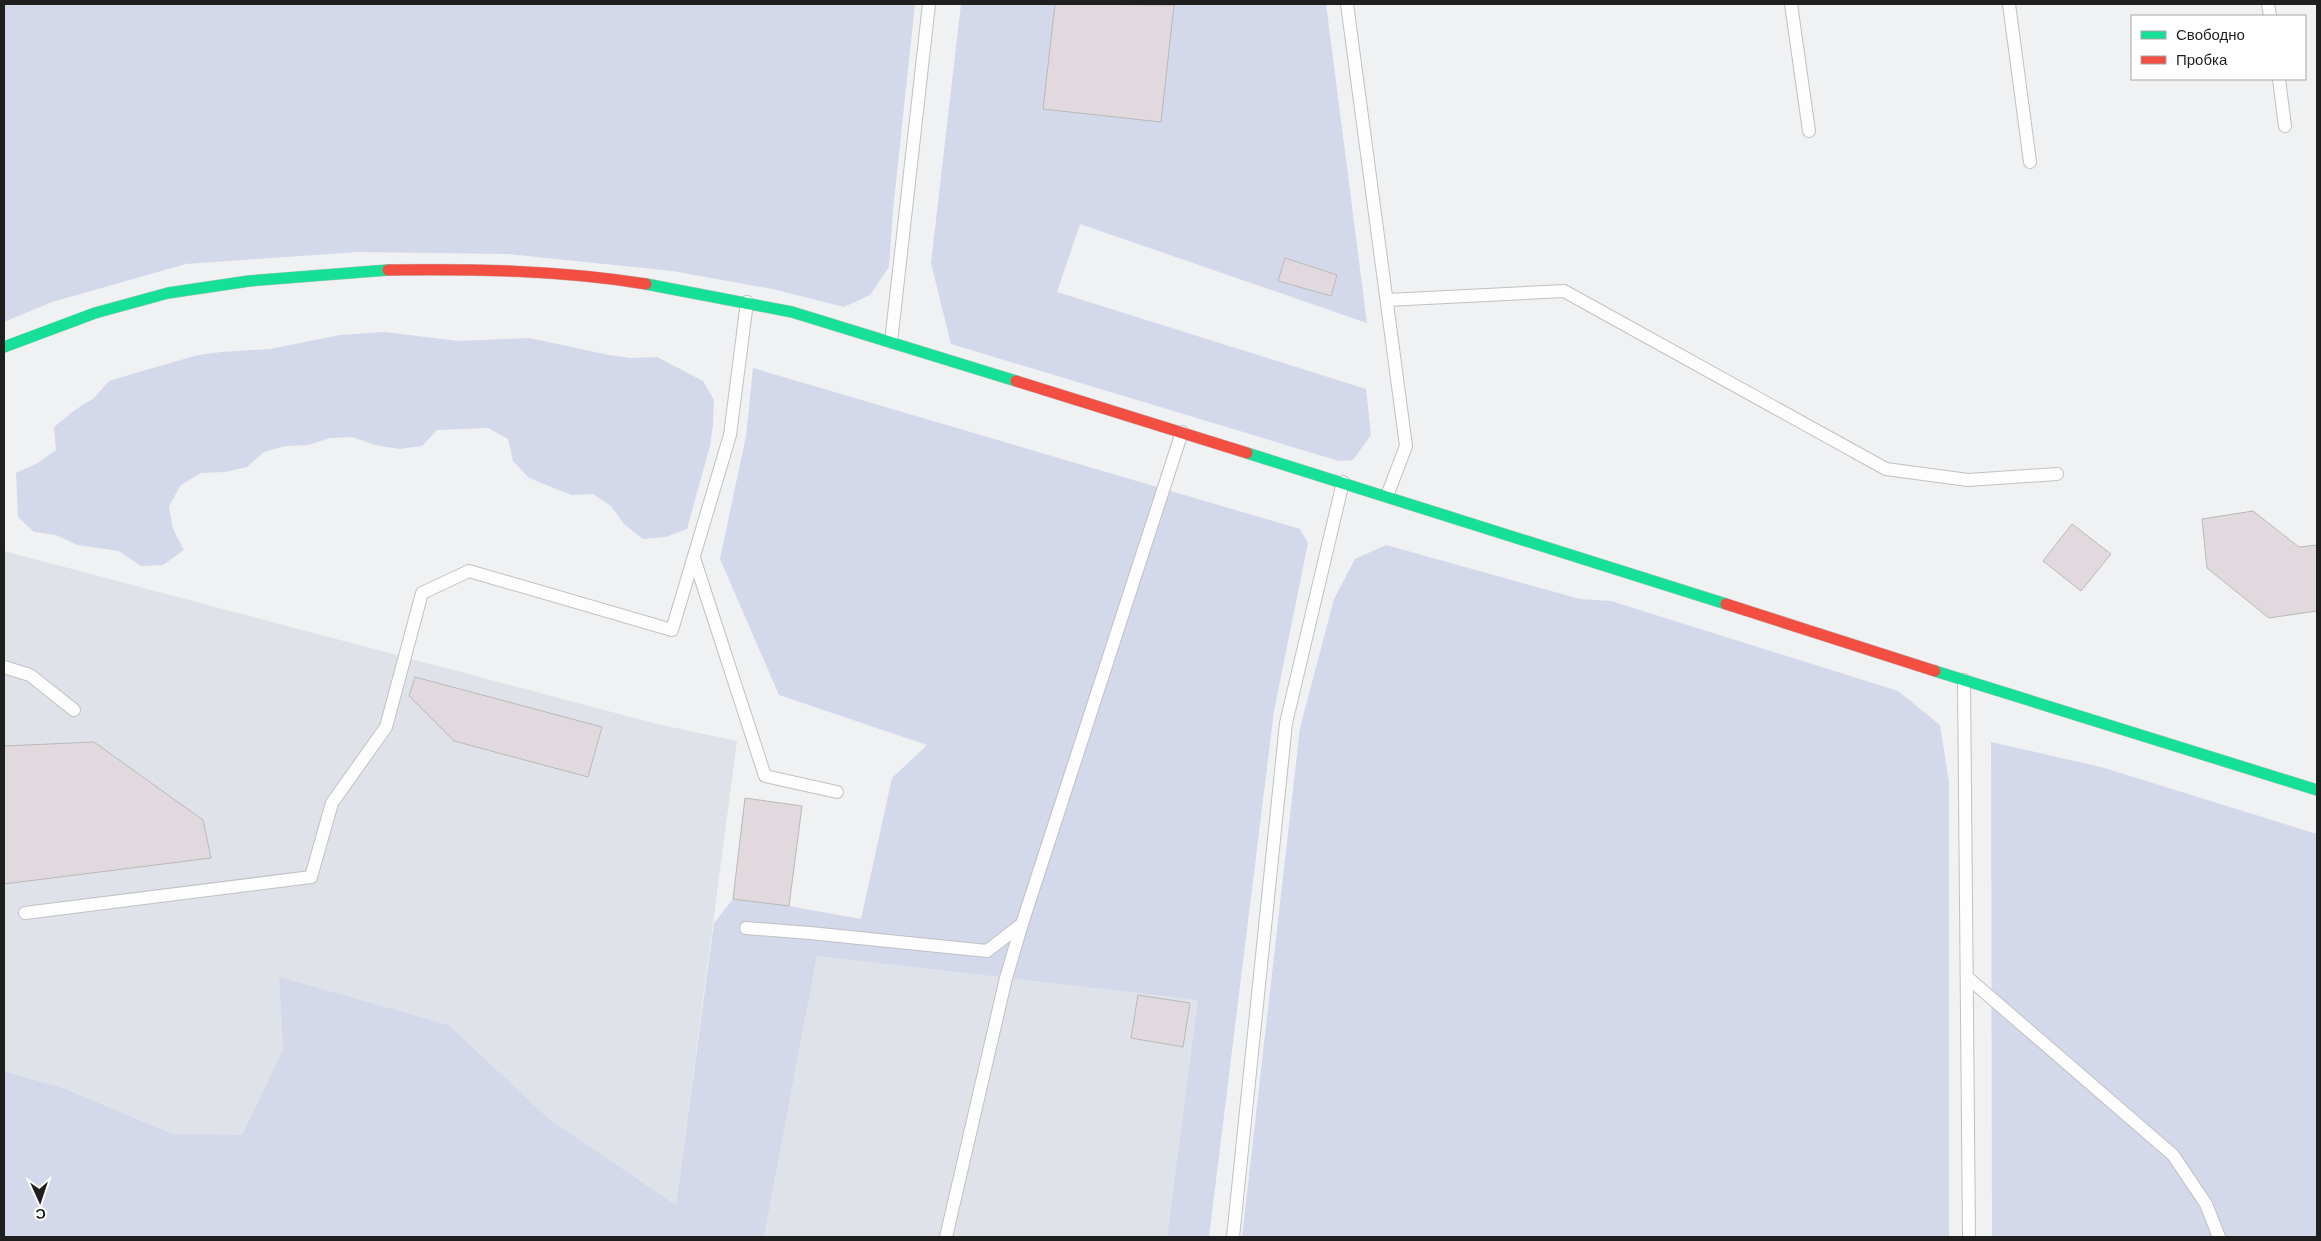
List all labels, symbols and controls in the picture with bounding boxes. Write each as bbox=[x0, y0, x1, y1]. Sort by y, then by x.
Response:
legend bbox=[2131, 15, 2306, 80]
text: Свободно bbox=[2176, 26, 2245, 44]
text: Пробка bbox=[2176, 51, 2228, 69]
north arrow bbox=[15, 1176, 65, 1226]
text: С bbox=[35, 1206, 46, 1222]

